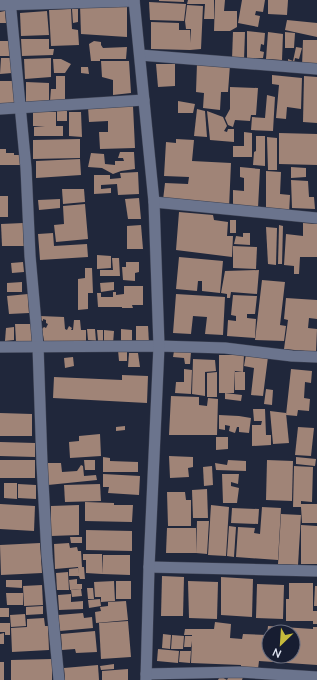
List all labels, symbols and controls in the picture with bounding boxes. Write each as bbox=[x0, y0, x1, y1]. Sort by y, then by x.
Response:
north arrow bbox=[261, 624, 301, 664]
text: N bbox=[270, 644, 284, 661]

